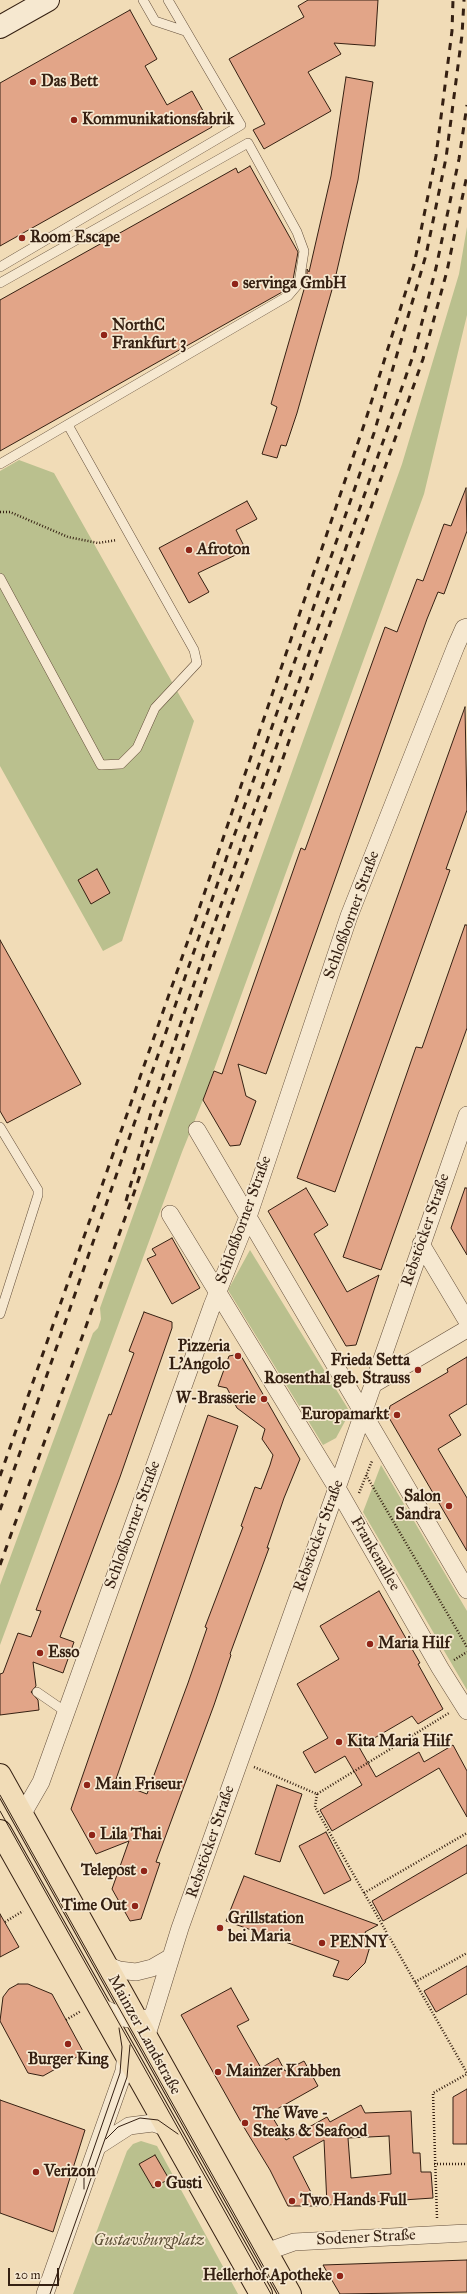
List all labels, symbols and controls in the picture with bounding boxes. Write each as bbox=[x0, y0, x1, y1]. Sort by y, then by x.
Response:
place label: Das Bett bbox=[41, 72, 98, 92]
marker: Das Bett bbox=[28, 77, 38, 87]
place label: Kommunikationsfabrik bbox=[82, 110, 234, 130]
marker: Kommunikationsfabrik bbox=[69, 115, 79, 125]
place label: Room Escape bbox=[30, 228, 120, 248]
marker: Room Escape bbox=[17, 233, 27, 243]
place label: servinga GmbH bbox=[243, 274, 347, 294]
marker: servinga GmbH bbox=[230, 279, 240, 289]
place label: NorthC Frankfurt 3 bbox=[112, 316, 186, 354]
marker: NorthC Frankfurt 3 bbox=[99, 330, 109, 340]
place label: Afroton bbox=[197, 540, 250, 560]
marker: Afroton bbox=[184, 545, 194, 555]
street label: Schloßborner Straße bbox=[320, 848, 384, 982]
street label: Schloßborner Straße bbox=[212, 1153, 276, 1287]
street label: Rebstöcker Straße bbox=[398, 1171, 454, 1289]
place label: Pizzeria L'Angolo bbox=[169, 1337, 230, 1375]
marker: Pizzeria L'Angolo bbox=[233, 1351, 243, 1361]
place label: Frieda Setta Rosenthal geb. Strauss bbox=[264, 1351, 410, 1389]
marker: Frieda Setta Rosenthal geb. Strauss bbox=[413, 1365, 423, 1375]
place label: W-Brasserie bbox=[176, 1389, 256, 1409]
marker: W-Brasserie bbox=[259, 1394, 269, 1404]
place label: Europamarkt bbox=[301, 1405, 389, 1425]
marker: Europamarkt bbox=[392, 1410, 402, 1420]
street label: Schloßborner Straße bbox=[101, 1458, 165, 1592]
street label: Rebstöcker Straße bbox=[290, 1477, 348, 1595]
place label: Salon Sandra bbox=[396, 1487, 441, 1525]
marker: Salon Sandra bbox=[444, 1501, 454, 1511]
street label: Frankenallee bbox=[346, 1513, 404, 1595]
place label: Maria Hilf bbox=[378, 1634, 450, 1654]
marker: Maria Hilf bbox=[365, 1639, 375, 1649]
place label: Esso bbox=[48, 1643, 79, 1663]
marker: Esso bbox=[35, 1648, 45, 1658]
place label: Kita Maria Hilf bbox=[347, 1732, 450, 1752]
marker: Kita Maria Hilf bbox=[334, 1737, 344, 1747]
place label: Main Friseur bbox=[95, 1775, 182, 1795]
marker: Main Friseur bbox=[82, 1780, 92, 1790]
street label: Rebstöcker Straße bbox=[183, 1783, 239, 1901]
place label: Lila Thai bbox=[100, 1825, 162, 1845]
marker: Lila Thai bbox=[87, 1830, 97, 1840]
place label: Telepost bbox=[81, 1861, 136, 1881]
marker: Telepost bbox=[139, 1866, 149, 1876]
place label: Time Out bbox=[62, 1896, 127, 1916]
marker: Time Out bbox=[130, 1901, 140, 1911]
place label: Grillstation bei Maria bbox=[228, 1909, 304, 1947]
marker: Grillstation bei Maria bbox=[215, 1923, 225, 1933]
place label: PENNY bbox=[330, 1933, 388, 1953]
marker: PENNY bbox=[317, 1938, 327, 1948]
street label: Mainzer Landstraße bbox=[103, 1972, 185, 2098]
marker: Burger King bbox=[63, 2039, 73, 2049]
place label: Burger King bbox=[28, 2050, 108, 2070]
place label: Mainzer Krabben bbox=[226, 2062, 341, 2082]
marker: Mainzer Krabben bbox=[213, 2067, 223, 2077]
place label: The Wave - Steaks & Seafood bbox=[253, 2104, 367, 2142]
marker: The Wave - Steaks & Seafood bbox=[240, 2118, 250, 2128]
place label: Verizon bbox=[44, 2162, 95, 2182]
marker: Verizon bbox=[31, 2167, 41, 2177]
place label: Gusti bbox=[166, 2174, 202, 2194]
marker: Gusti bbox=[153, 2179, 163, 2189]
place label: Two Hands Full bbox=[300, 2191, 407, 2211]
marker: Two Hands Full bbox=[287, 2196, 297, 2206]
street label: Sodener Straße bbox=[316, 2226, 416, 2250]
park label: Gustavsburgplatz bbox=[94, 2231, 204, 2251]
scale bar bbox=[10, 2260, 61, 2286]
place label: Hellerhof Apotheke bbox=[203, 2266, 332, 2286]
text: 20 m bbox=[15, 2268, 41, 2282]
marker: Hellerhof Apotheke bbox=[335, 2271, 345, 2281]

